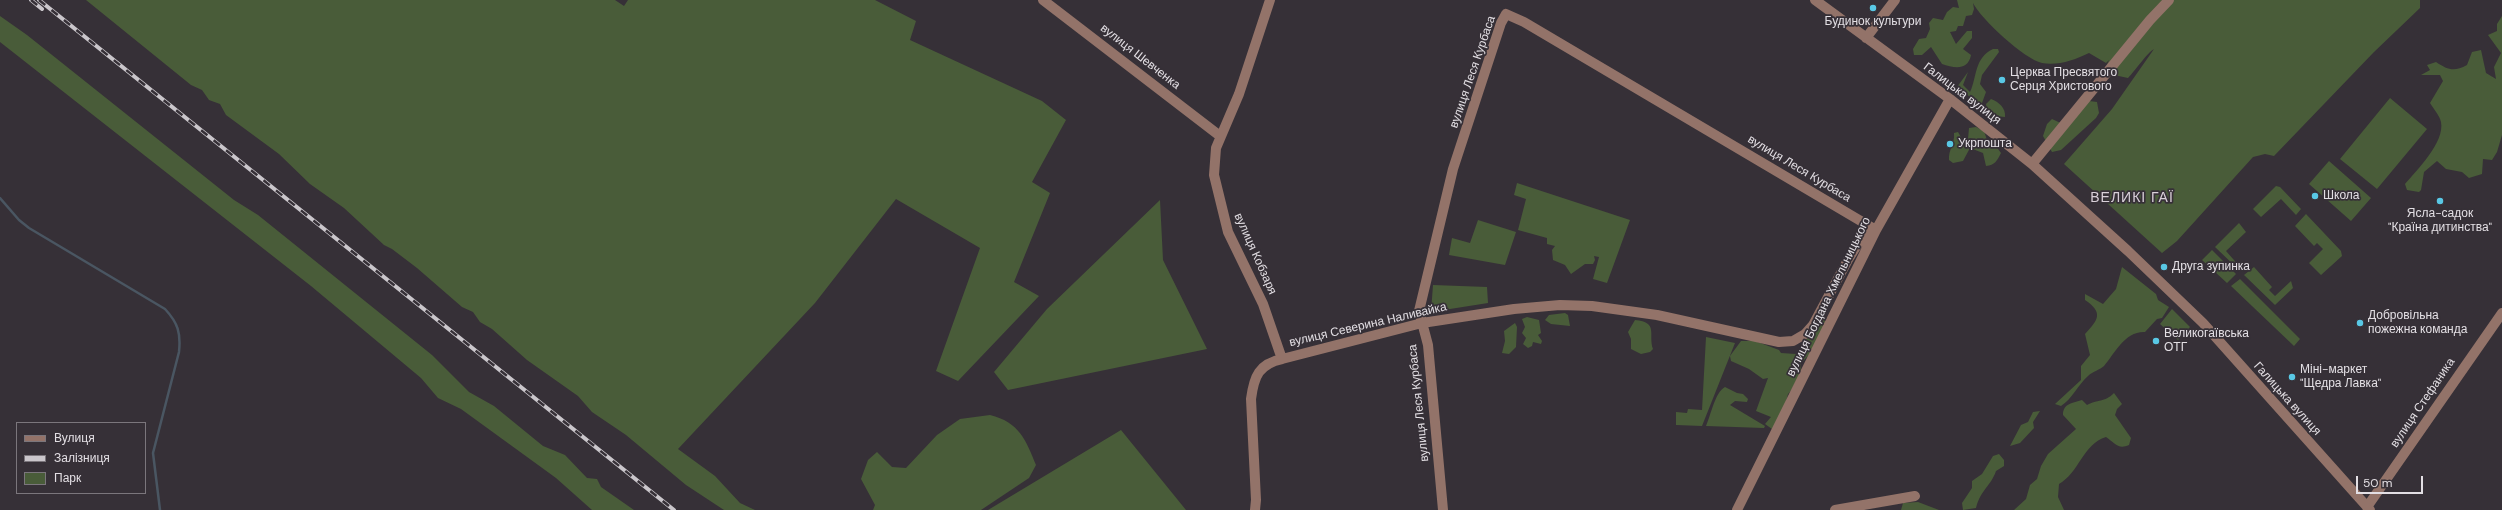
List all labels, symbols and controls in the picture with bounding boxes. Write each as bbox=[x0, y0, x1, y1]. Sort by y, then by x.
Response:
marker: Будинок культури bbox=[1868, 3, 1878, 13]
street label: вулиця Леся Курбаса bbox=[1447, 14, 1499, 130]
place label: Будинок культури bbox=[1825, 15, 1921, 29]
street label: вулиця Шевченка bbox=[1097, 21, 1183, 93]
street label: Галицька вулиця bbox=[1920, 60, 2004, 128]
place label: Церква Пресвятого Серця Христового bbox=[2010, 66, 2117, 94]
marker: Церква Пресвятого Серця Христового bbox=[1997, 75, 2007, 85]
street label: вулиця Леся Курбаса bbox=[1745, 132, 1853, 206]
place label: Укрпошта bbox=[1958, 137, 2012, 151]
marker: Укрпошта bbox=[1945, 139, 1955, 149]
place label: Школа bbox=[2323, 189, 2359, 203]
district label: ВЕЛИКІ ГАЇ bbox=[2090, 190, 2174, 206]
marker: Школа bbox=[2310, 191, 2320, 201]
marker: Ясла-садок "Країна дитинства" bbox=[2435, 196, 2445, 206]
place label: Ясла-садок "Країна дитинства" bbox=[2388, 207, 2492, 235]
street label: вулиця Кобзаря bbox=[1231, 211, 1279, 297]
street label: вулиця Богдана Хмельницького bbox=[1784, 215, 1874, 379]
place label: Друга зупинка bbox=[2172, 260, 2250, 274]
marker: Друга зупинка bbox=[2159, 262, 2169, 272]
street label: вулиця Северина Наливайка bbox=[1288, 300, 1448, 350]
place label: Добровільна пожежна команда bbox=[2368, 309, 2467, 337]
marker: Добровільна пожежна команда bbox=[2355, 318, 2365, 328]
place label: Великогаївська ОТГ bbox=[2164, 327, 2249, 355]
marker: Великогаївська ОТГ bbox=[2151, 336, 2161, 346]
street label: вулиця Леся Курбаса bbox=[1406, 344, 1432, 462]
street label: вулиця Стефаника bbox=[2388, 355, 2458, 451]
street label: Галицька вулиця bbox=[2250, 359, 2324, 439]
place label: Міні-маркет "Щедра Лавка" bbox=[2300, 363, 2381, 391]
marker: Міні-маркет "Щедра Лавка" bbox=[2287, 372, 2297, 382]
legend bbox=[16, 422, 146, 494]
text: Вулиця bbox=[54, 430, 95, 446]
text: Залізниця bbox=[54, 450, 110, 466]
scale bar bbox=[2358, 468, 2425, 494]
text: Парк bbox=[54, 470, 81, 486]
text: 50 m bbox=[2363, 475, 2392, 491]

